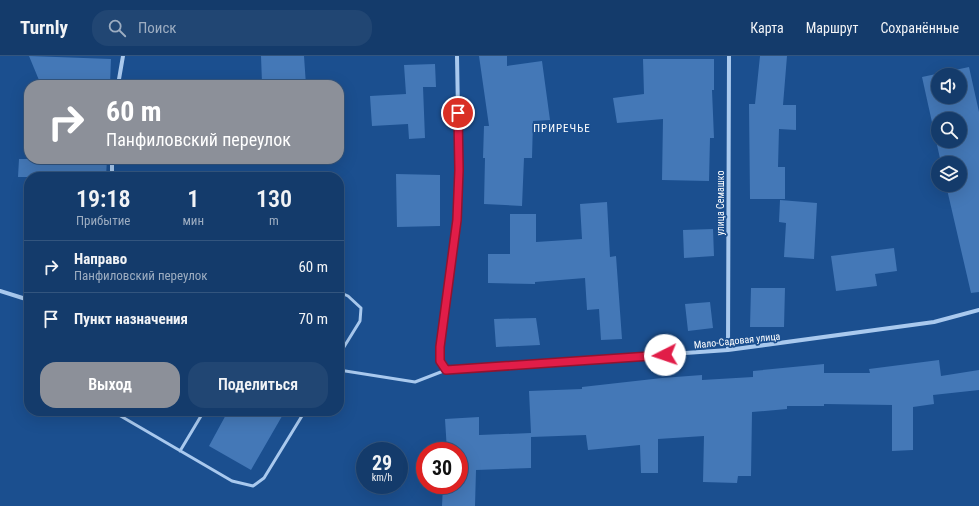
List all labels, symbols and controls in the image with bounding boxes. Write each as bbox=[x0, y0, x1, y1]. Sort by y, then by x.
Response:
search box bbox=[92, 10, 372, 46]
text: Turnly bbox=[20, 16, 68, 39]
icon: search bbox=[106, 17, 128, 39]
text: Поиск bbox=[138, 19, 177, 37]
text: Карта bbox=[750, 20, 784, 36]
text: Маршрут bbox=[806, 20, 858, 36]
text: Сохранённые bbox=[880, 20, 959, 36]
map controls bbox=[931, 68, 967, 192]
button: sound bbox=[931, 68, 967, 104]
text: 60 m bbox=[106, 95, 162, 128]
icon: right bbox=[40, 96, 92, 148]
pin bbox=[441, 96, 475, 130]
icon: arrive bbox=[447, 102, 469, 124]
button: search bbox=[931, 112, 967, 148]
district label: ПРИРЕЧЬЕ bbox=[533, 122, 591, 135]
text: Панфиловский переулок bbox=[106, 129, 291, 150]
button: layers bbox=[931, 156, 967, 192]
street label: улица Семашко bbox=[715, 171, 726, 235]
text: 19:18 bbox=[76, 185, 131, 213]
text: 1 bbox=[187, 185, 199, 213]
text: 130 bbox=[256, 185, 292, 213]
text: Прибытие bbox=[76, 213, 130, 228]
text: мин bbox=[182, 213, 204, 228]
text: m bbox=[269, 213, 279, 228]
text: Направо bbox=[74, 250, 127, 268]
icon: right bbox=[40, 256, 62, 278]
text: 60 m bbox=[298, 258, 328, 276]
text: Панфиловский переулок bbox=[74, 268, 208, 283]
icon: arrive bbox=[40, 308, 62, 330]
text: Пункт назначения bbox=[74, 310, 188, 328]
text: 70 m bbox=[298, 310, 328, 328]
street label: Мало-Садовая улица bbox=[693, 330, 781, 351]
position arrow bbox=[644, 334, 686, 376]
button: Выход bbox=[40, 362, 180, 408]
button: Поделиться bbox=[188, 362, 328, 408]
speed limit sign: 30 bbox=[416, 442, 468, 494]
text: 29 bbox=[372, 451, 392, 475]
text: km/h bbox=[372, 472, 392, 483]

